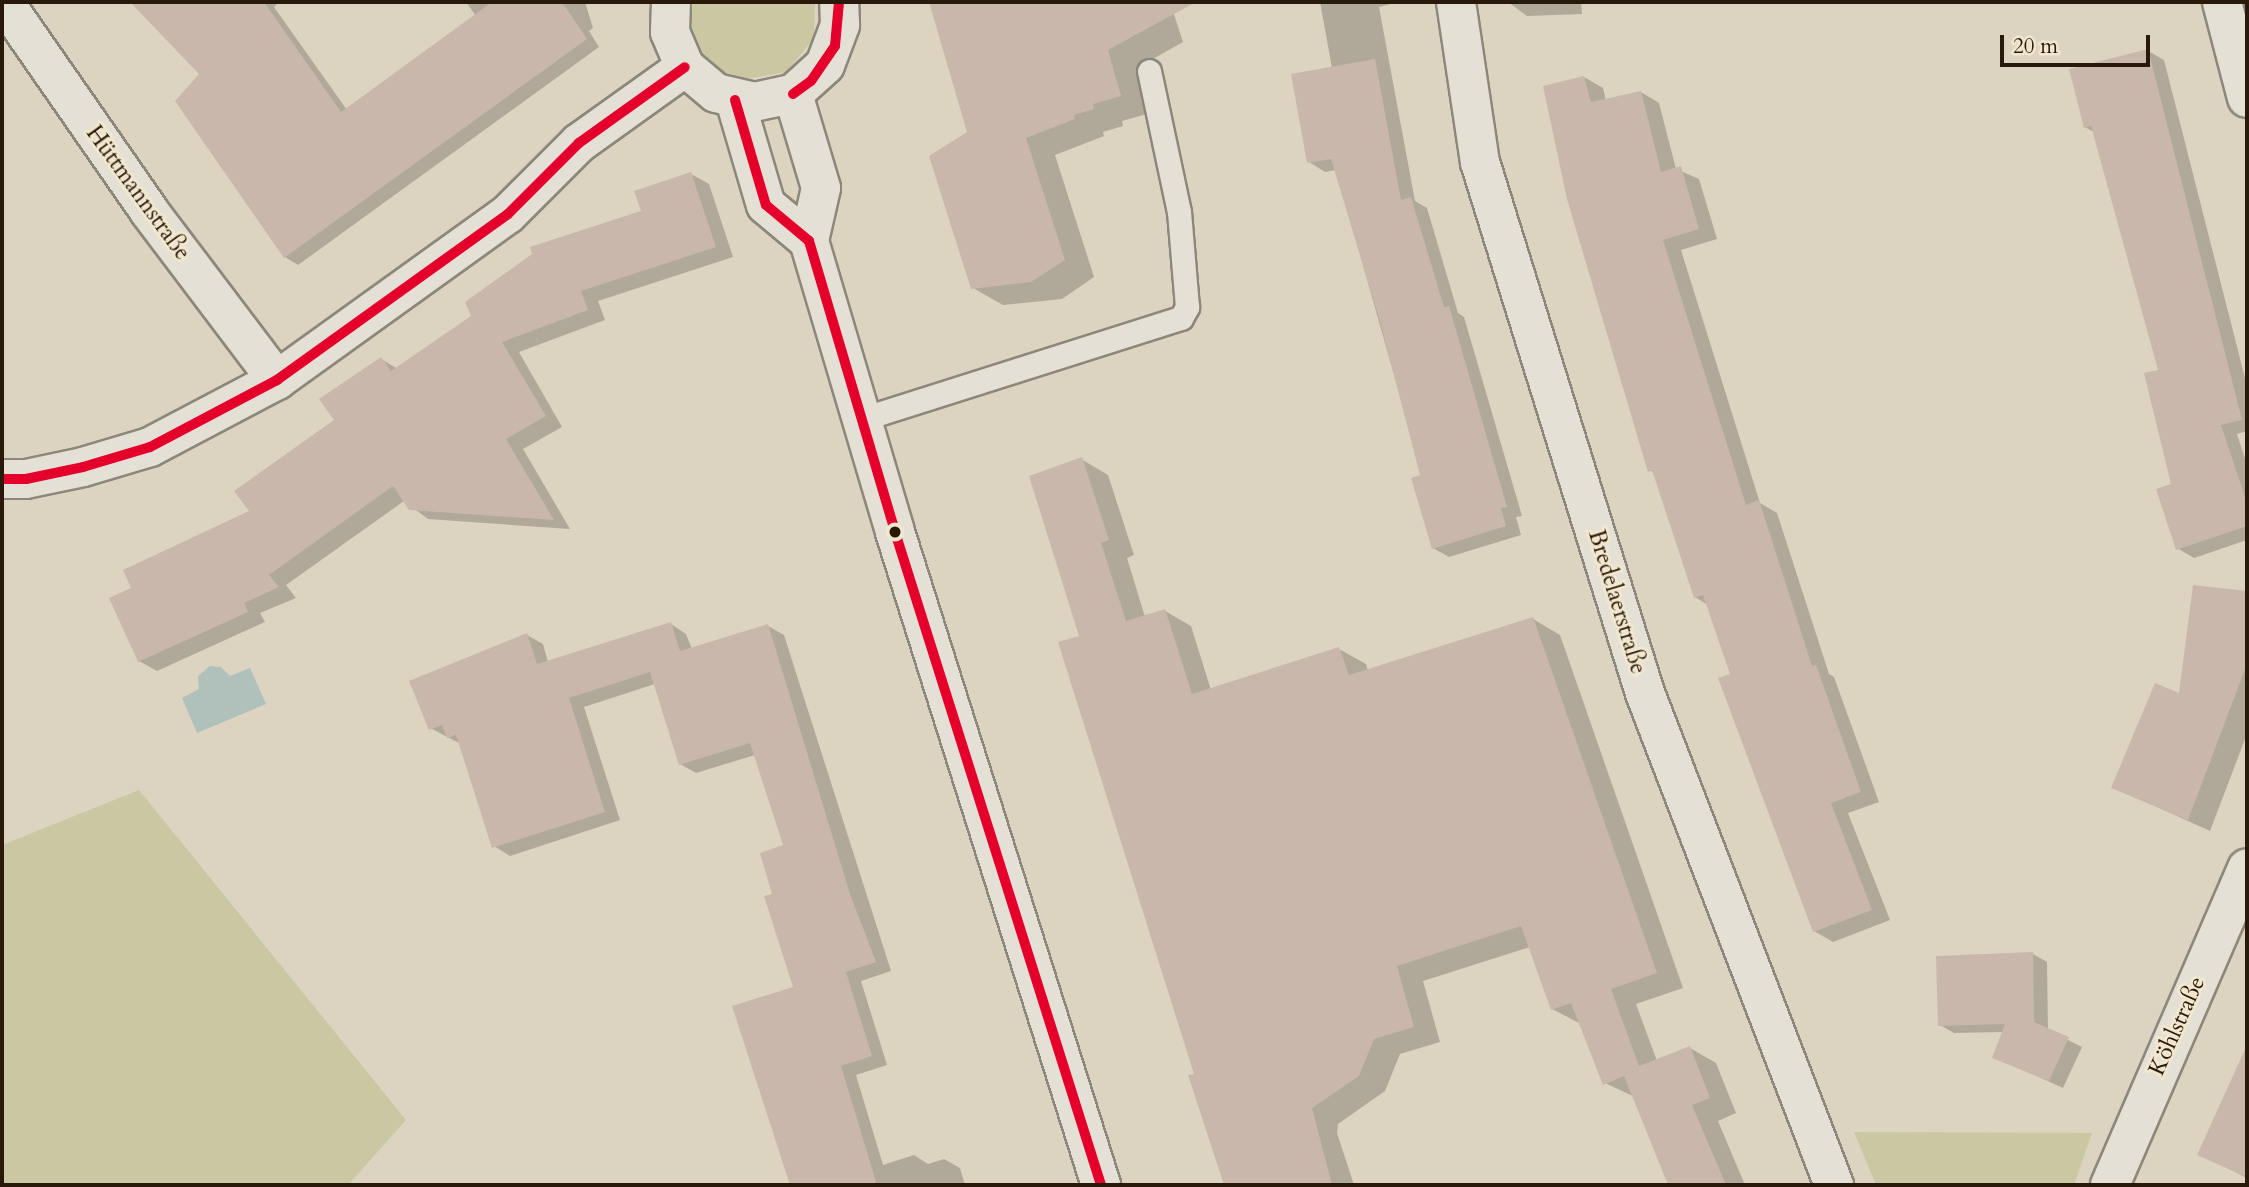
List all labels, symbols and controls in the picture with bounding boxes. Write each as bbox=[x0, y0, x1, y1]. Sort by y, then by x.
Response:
scale bar bbox=[2004, 21, 2154, 65]
text: 20 m bbox=[2013, 32, 2058, 61]
street label: Hüttmannstraße bbox=[80, 120, 196, 266]
unlabelled marker bbox=[888, 525, 902, 539]
street label: Bredelaerstraße bbox=[1582, 527, 1652, 677]
street label: Köhlstraße bbox=[2143, 972, 2211, 1080]

